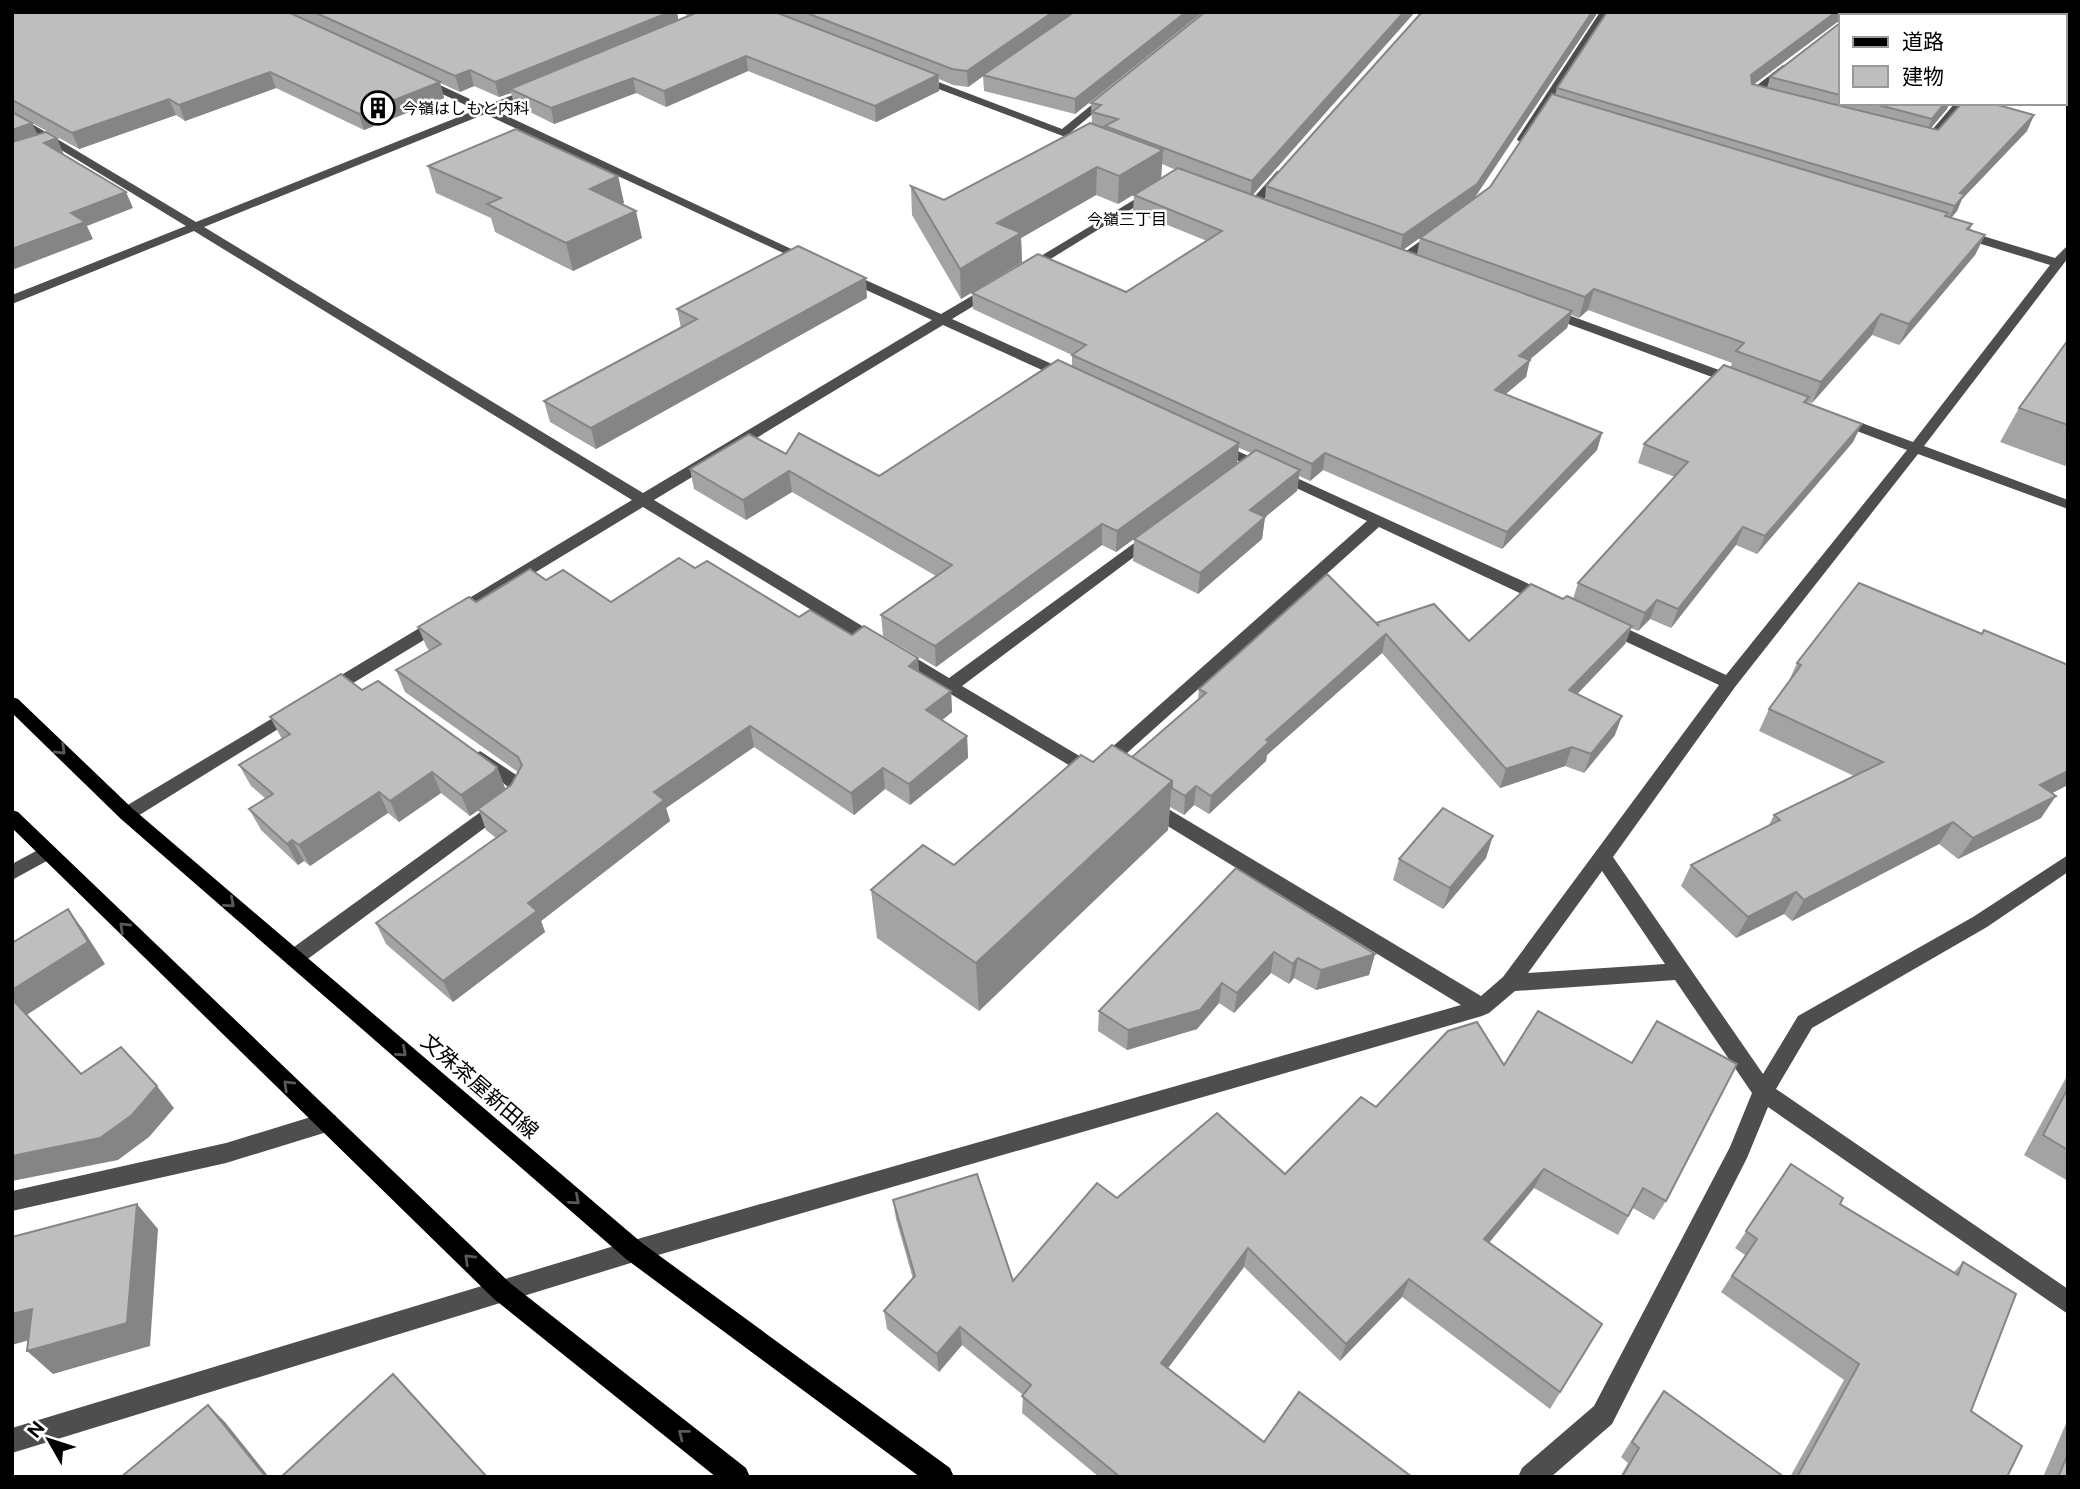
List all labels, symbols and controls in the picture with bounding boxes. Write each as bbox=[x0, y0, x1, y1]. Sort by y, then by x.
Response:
legend bbox=[1839, 14, 2066, 105]
text: 道路 bbox=[1902, 29, 1944, 54]
text: 建物 bbox=[1902, 64, 1944, 89]
building icon: 今嶺はしもと内科 bbox=[359, 89, 397, 127]
place label: 今嶺はしもと内科 bbox=[402, 99, 530, 118]
district label: 今嶺三丁目 bbox=[1087, 210, 1167, 229]
one-way arrow bbox=[53, 742, 66, 755]
one-way arrow bbox=[222, 895, 235, 907]
one-way arrow bbox=[119, 922, 132, 935]
street label: 文殊茶屋新田線 bbox=[416, 1028, 544, 1144]
one-way arrow bbox=[394, 1044, 407, 1056]
one-way arrow bbox=[283, 1080, 296, 1093]
one-way arrow bbox=[567, 1192, 580, 1204]
one-way arrow bbox=[465, 1255, 478, 1268]
north arrow bbox=[14, 1405, 84, 1475]
text: N bbox=[23, 1417, 49, 1442]
one-way arrow bbox=[679, 1430, 691, 1443]

